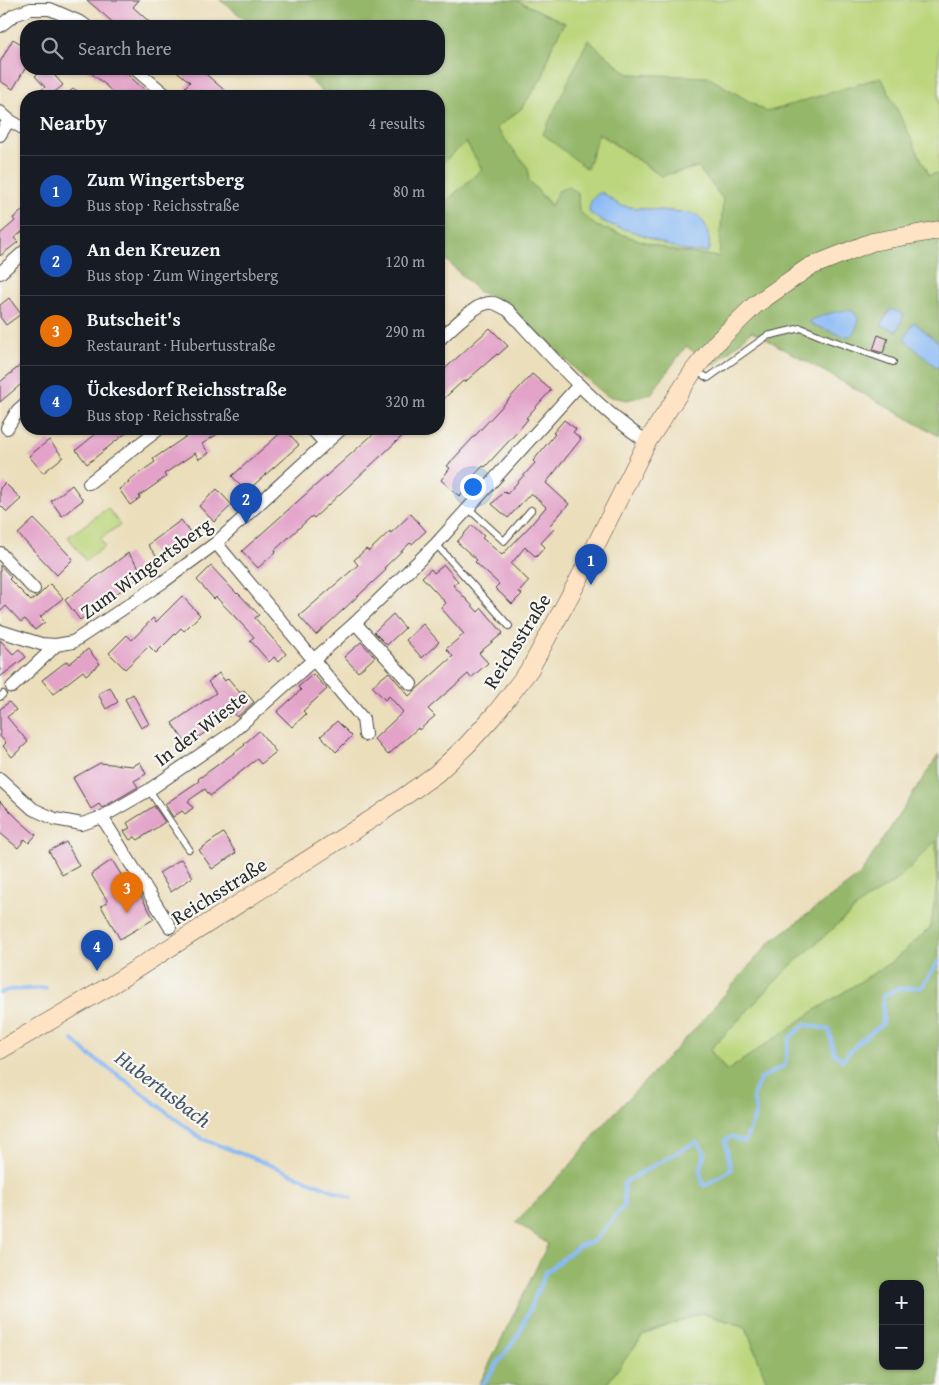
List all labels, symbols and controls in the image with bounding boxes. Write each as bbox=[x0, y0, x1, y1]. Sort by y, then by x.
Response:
search box bbox=[20, 20, 445, 75]
icon: search bbox=[38, 34, 66, 62]
text: Search here bbox=[78, 34, 172, 62]
text: Nearby bbox=[40, 107, 107, 138]
text: 4 results bbox=[368, 111, 425, 135]
text: Zum Wingertsberg bbox=[87, 165, 244, 193]
text: 1 bbox=[52, 179, 60, 203]
text: 80 m bbox=[393, 179, 425, 203]
text: Bus stop · Reichsstraße bbox=[87, 193, 239, 217]
text: An den Kreuzen bbox=[87, 235, 221, 263]
text: 2 bbox=[52, 249, 60, 273]
text: 120 m bbox=[385, 249, 425, 273]
text: Bus stop · Zum Wingertsberg bbox=[87, 263, 278, 287]
text: Butscheit's bbox=[87, 305, 181, 333]
text: 3 bbox=[52, 319, 60, 343]
text: 290 m bbox=[385, 319, 425, 343]
text: Restaurant · Hubertusstraße bbox=[87, 333, 275, 357]
text: Ückesdorf Reichsstraße bbox=[87, 375, 287, 403]
text: 4 bbox=[52, 389, 60, 413]
text: 320 m bbox=[385, 389, 425, 413]
text: Bus stop · Reichsstraße bbox=[87, 403, 239, 427]
your location bbox=[460, 474, 486, 500]
pin: 2 bbox=[230, 483, 262, 524]
street label: Zum Wingertsberg bbox=[74, 510, 218, 625]
pin: 1 bbox=[575, 544, 607, 585]
street label: Reichsstraße bbox=[476, 587, 557, 694]
street label: In der Wieste bbox=[148, 683, 254, 773]
street label: Reichsstraße bbox=[165, 850, 272, 931]
pin: 3 bbox=[111, 872, 143, 913]
pin: 4 bbox=[81, 930, 113, 971]
water label: Hubertusbach bbox=[108, 1042, 218, 1135]
map controls bbox=[879, 1280, 924, 1370]
button: + bbox=[879, 1280, 924, 1325]
button: − bbox=[879, 1325, 924, 1370]

